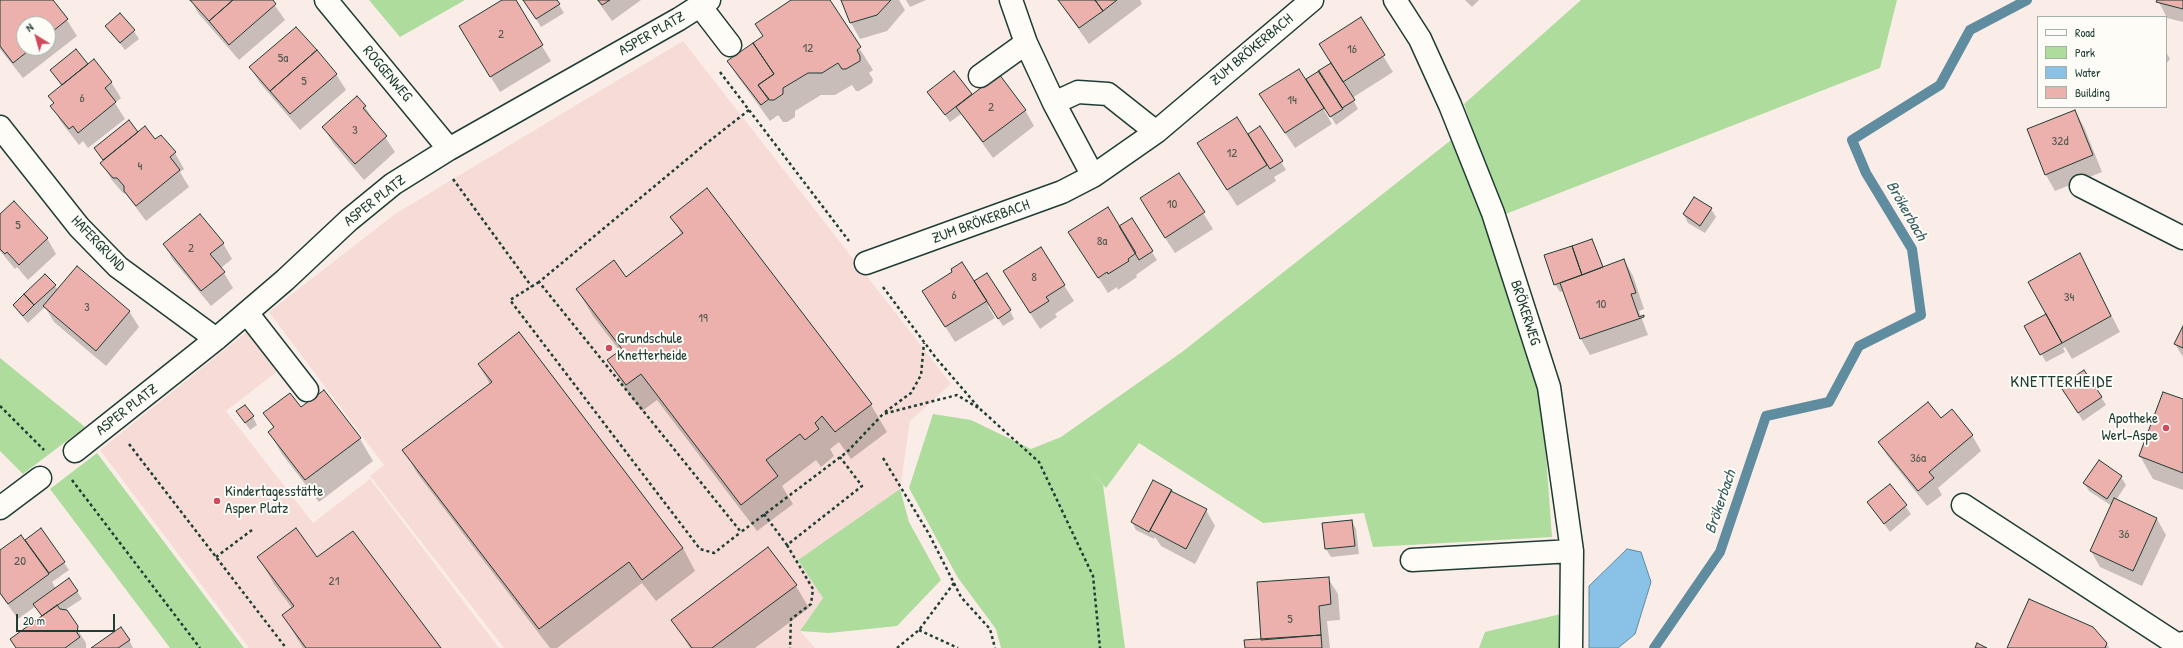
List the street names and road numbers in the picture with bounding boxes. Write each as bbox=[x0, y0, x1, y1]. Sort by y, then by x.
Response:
street label: ASPER PLATZ bbox=[616, 8, 688, 60]
street label: ZUM BRÖKERBACH bbox=[1207, 10, 1297, 90]
street label: ROGGENWEG bbox=[358, 42, 416, 106]
street label: ASPER PLATZ bbox=[341, 171, 409, 231]
street label: ZUM BRÖKERBACH bbox=[930, 196, 1032, 248]
street label: HAFERGRUND bbox=[67, 212, 129, 276]
street label: BRÖKERWEG bbox=[1506, 278, 1544, 348]
street label: ASPER PLATZ bbox=[93, 380, 161, 440]

